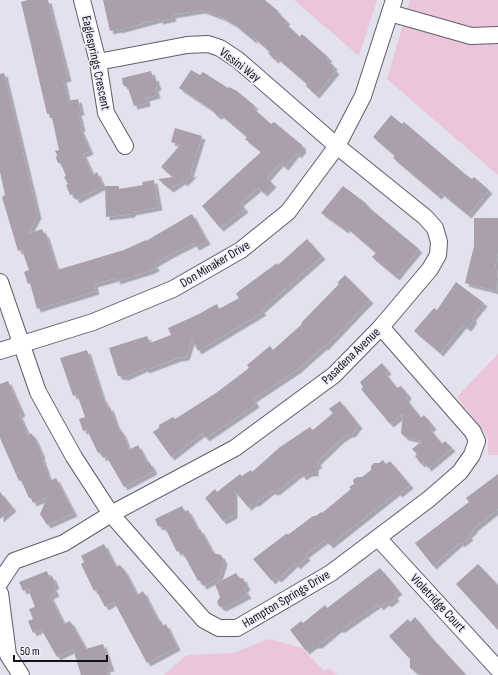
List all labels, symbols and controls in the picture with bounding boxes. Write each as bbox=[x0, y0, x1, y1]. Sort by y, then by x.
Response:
street label: Eaglesprings Crescent bbox=[78, 14, 114, 112]
street label: Vissini Way bbox=[216, 44, 264, 86]
street label: Don Minaker Drive bbox=[177, 237, 253, 291]
street label: Pasadena Avenue bbox=[318, 324, 384, 388]
street label: Hampton Springs Drive bbox=[239, 567, 333, 631]
street label: Violetridge Court bbox=[407, 570, 469, 636]
scale bar bbox=[14, 637, 107, 663]
text: 50 m bbox=[20, 644, 40, 659]

